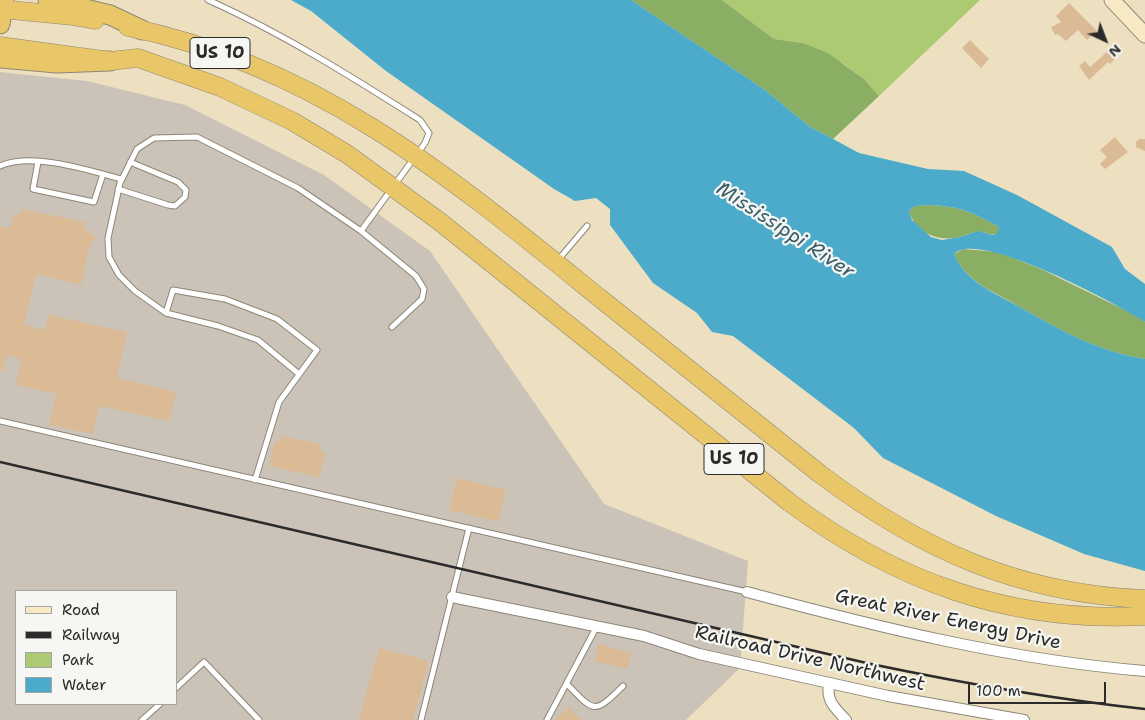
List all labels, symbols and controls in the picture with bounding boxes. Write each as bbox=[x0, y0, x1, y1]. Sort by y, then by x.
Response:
north arrow bbox=[1080, 15, 1130, 65]
road number: US 10 bbox=[190, 38, 250, 68]
text: N bbox=[1105, 41, 1125, 61]
water label: Mississippi River bbox=[711, 177, 859, 285]
road number: US 10 bbox=[704, 444, 764, 474]
street label: Great River Energy Drive bbox=[833, 585, 1063, 655]
legend bbox=[15, 590, 178, 705]
text: Road bbox=[62, 600, 100, 620]
street label: Railroad Drive Northwest bbox=[693, 621, 927, 697]
text: Railway bbox=[62, 625, 120, 645]
text: Park bbox=[62, 650, 94, 670]
scale bar bbox=[970, 672, 1108, 704]
text: Water bbox=[62, 675, 106, 695]
text: 100 m bbox=[976, 681, 1021, 701]

